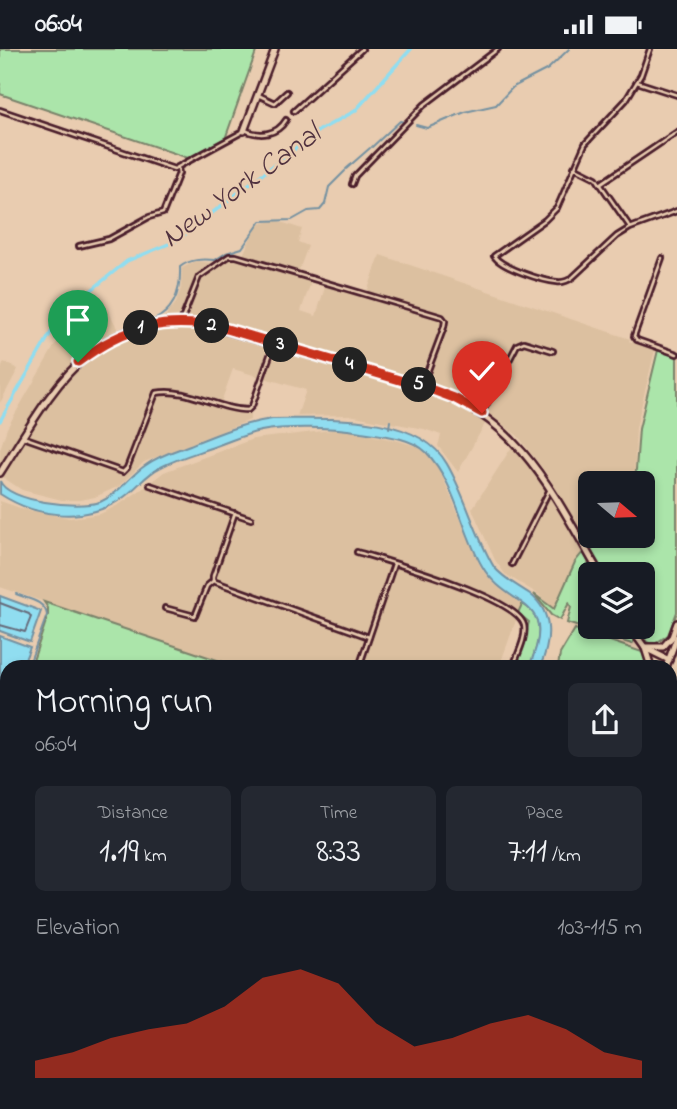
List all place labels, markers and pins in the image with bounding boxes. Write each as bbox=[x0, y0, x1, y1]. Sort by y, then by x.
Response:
pin bbox=[48, 290, 108, 362]
pin: 2 bbox=[194, 309, 230, 343]
pin: 1 bbox=[124, 311, 158, 345]
pin: 3 bbox=[264, 327, 298, 363]
pin bbox=[452, 341, 512, 413]
pin: 4 bbox=[332, 347, 368, 383]
pin: 5 bbox=[402, 367, 436, 403]

